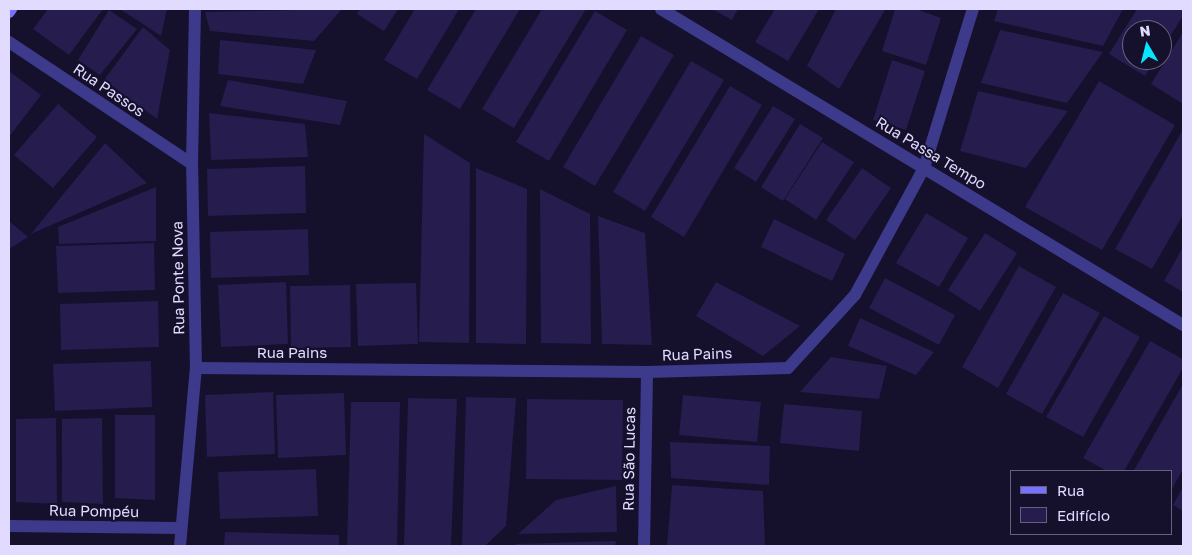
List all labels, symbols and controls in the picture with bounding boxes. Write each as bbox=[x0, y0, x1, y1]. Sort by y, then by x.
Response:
north arrow bbox=[1122, 20, 1172, 70]
text: N bbox=[1139, 21, 1151, 40]
street label: Rua Passos bbox=[70, 60, 148, 120]
street label: Rua Passa Tempo bbox=[873, 113, 989, 193]
street label: Rua Ponte Nova bbox=[168, 221, 188, 335]
street label: Rua Pains bbox=[257, 344, 327, 362]
street label: Rua Pains bbox=[661, 344, 733, 364]
street label: Rua São Lucas bbox=[619, 407, 639, 511]
legend bbox=[1010, 470, 1172, 535]
text: Rua bbox=[1057, 481, 1084, 499]
street label: Rua Pompéu bbox=[49, 501, 139, 521]
text: Edifício bbox=[1057, 506, 1110, 524]

